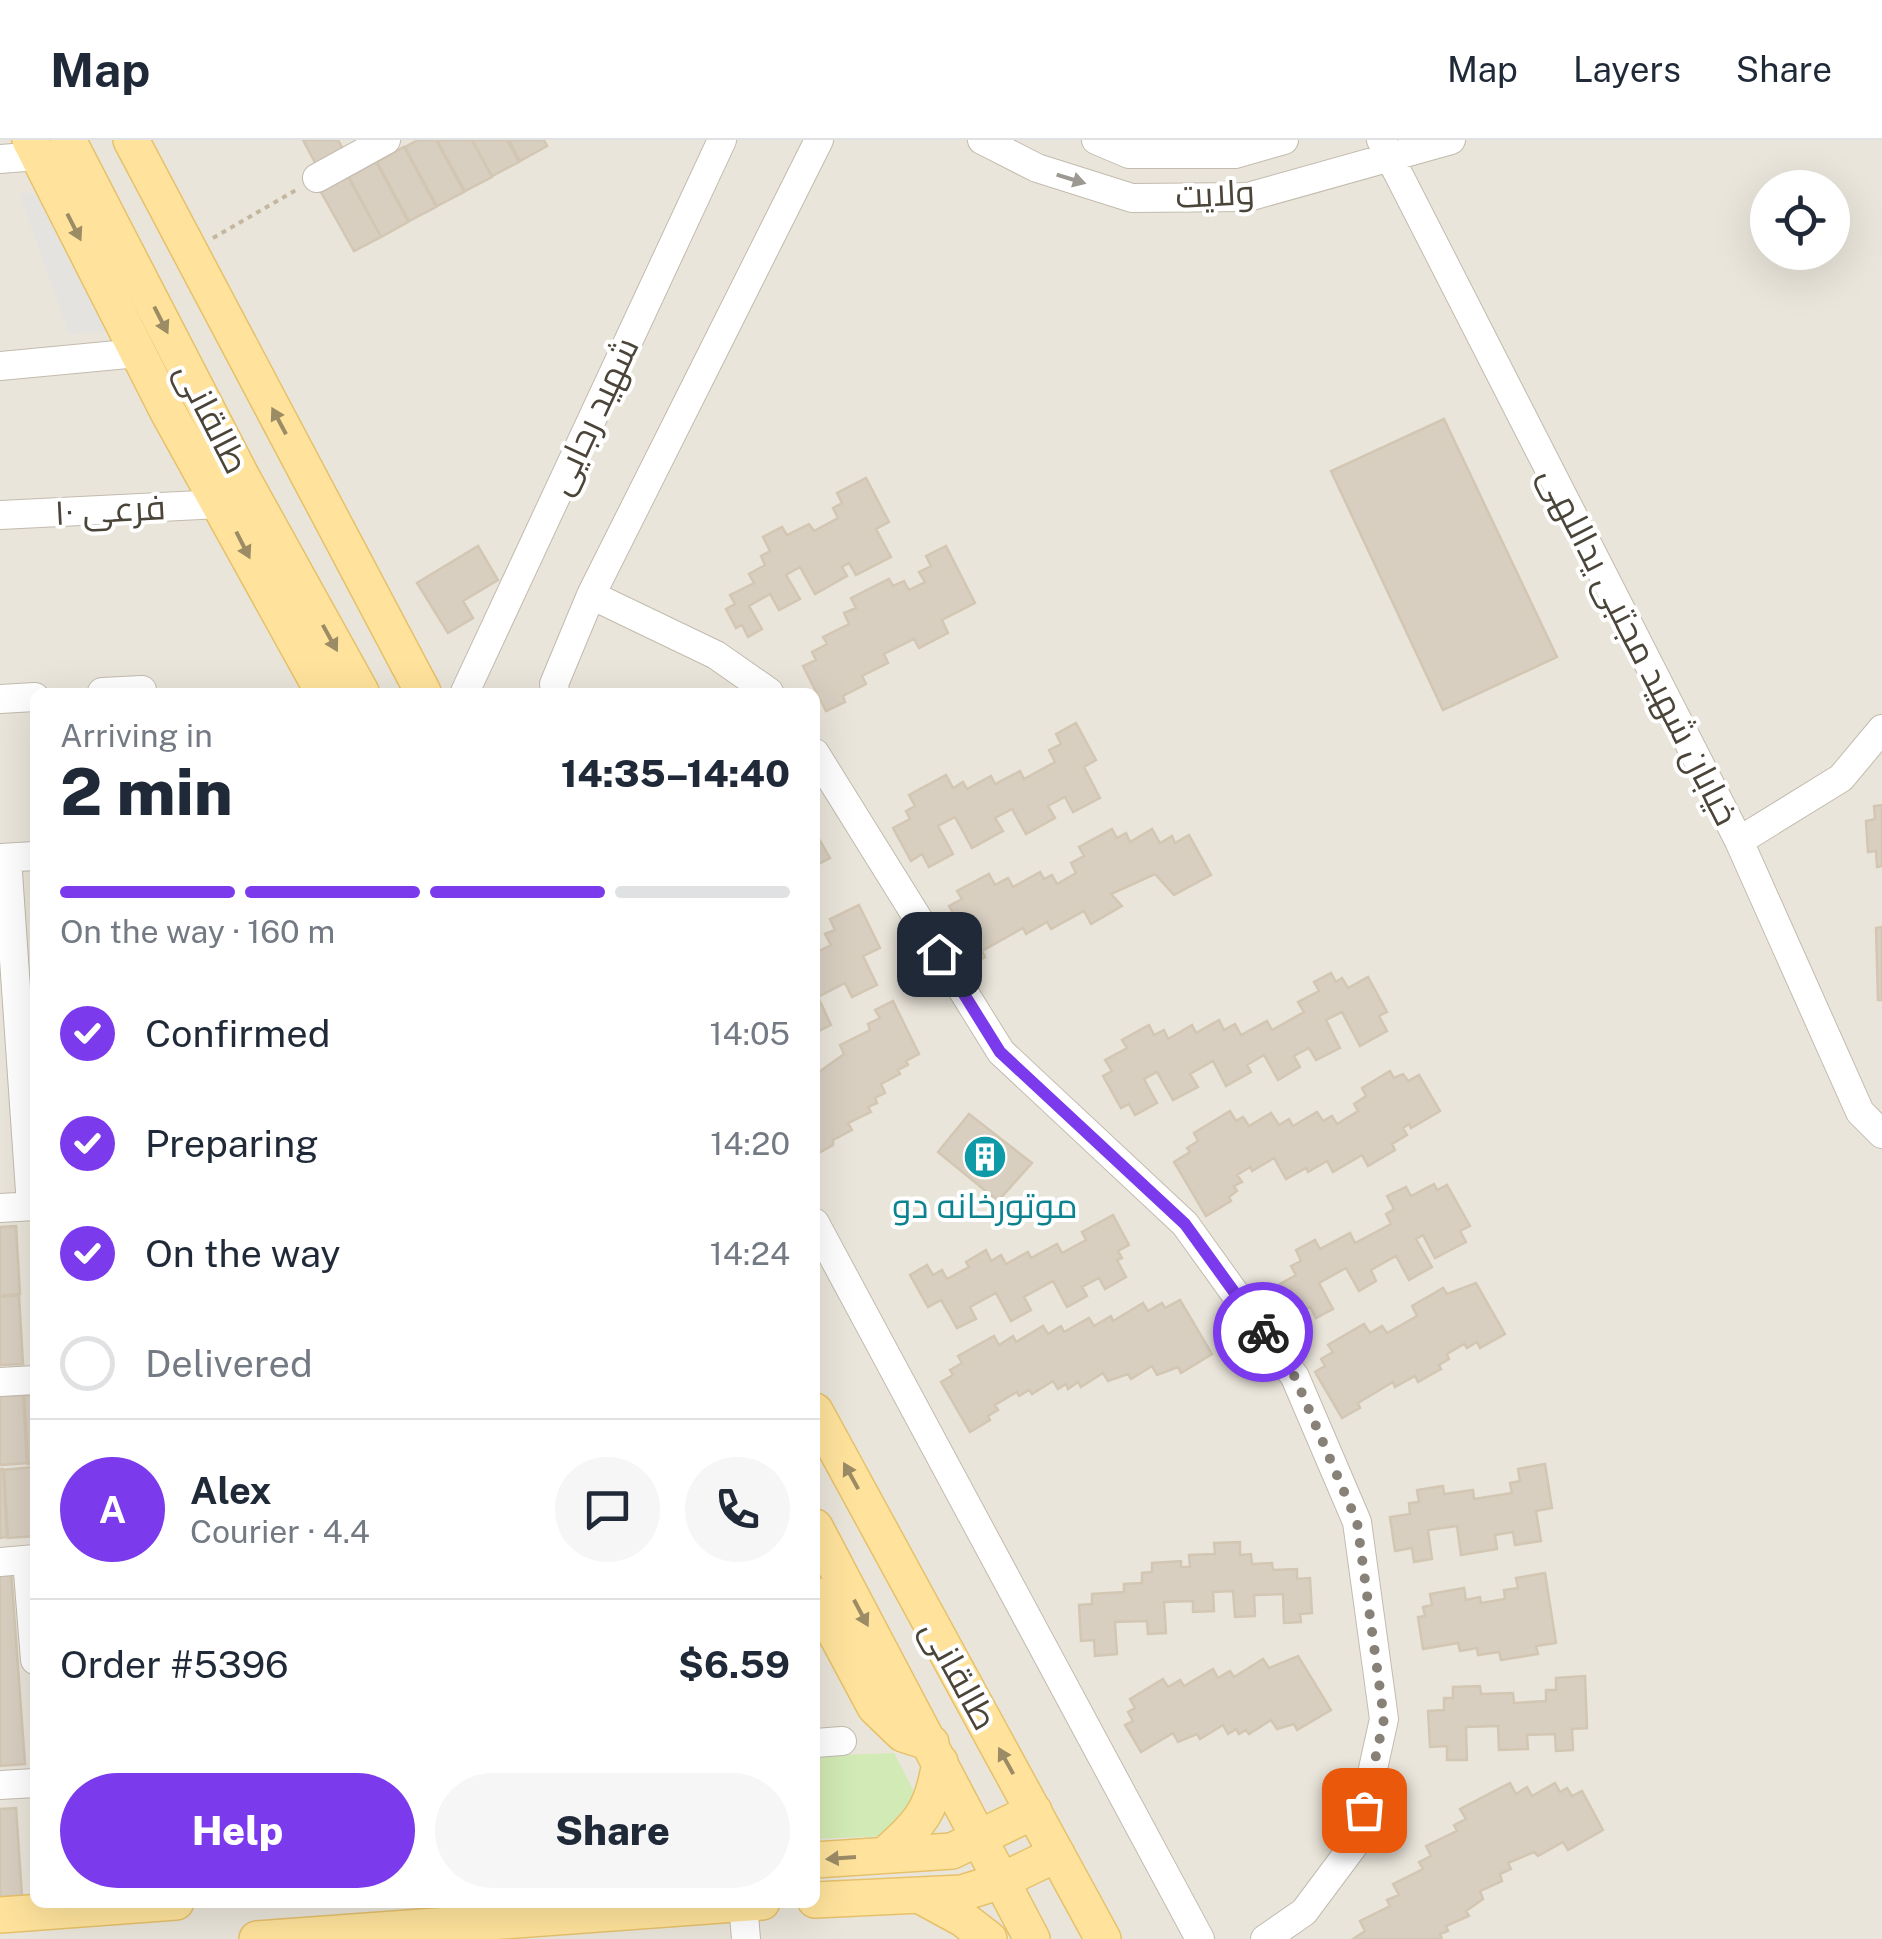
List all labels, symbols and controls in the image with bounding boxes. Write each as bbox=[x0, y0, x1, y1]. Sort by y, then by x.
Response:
text: Map bbox=[50, 41, 150, 98]
text: Map bbox=[1447, 49, 1518, 90]
text: Layers bbox=[1573, 49, 1681, 90]
text: Share bbox=[1736, 49, 1832, 90]
map controls bbox=[1750, 170, 1850, 270]
button: locate bbox=[1750, 170, 1850, 270]
street label: ولایت bbox=[1174, 171, 1256, 216]
one-way arrow bbox=[1056, 172, 1086, 187]
one-way arrow bbox=[65, 213, 82, 242]
one-way arrow bbox=[152, 306, 169, 335]
street label: شهید رجایی bbox=[538, 331, 648, 501]
street label: طالقانی bbox=[166, 355, 258, 481]
one-way arrow bbox=[271, 406, 288, 435]
street label: خیابان شهید مجتبی یداللهی bbox=[1530, 460, 1748, 832]
street label: فرعی ۱۰ bbox=[53, 486, 167, 534]
one-way arrow bbox=[234, 530, 251, 559]
one-way arrow bbox=[322, 623, 339, 652]
text: Arriving in bbox=[60, 717, 213, 754]
text: 14:35–14:40 bbox=[561, 751, 790, 796]
text: 2 min bbox=[60, 753, 233, 830]
pin bbox=[897, 912, 982, 997]
text: On the way · 160 m bbox=[60, 913, 335, 950]
icon: home bbox=[912, 927, 967, 982]
icon: check bbox=[60, 1006, 115, 1061]
text: Confirmed bbox=[145, 1011, 330, 1056]
text: 14:05 bbox=[710, 1015, 790, 1052]
icon: check bbox=[60, 1116, 115, 1171]
text: Preparing bbox=[145, 1121, 319, 1166]
text: 14:20 bbox=[710, 1125, 790, 1162]
building icon: موتورخانه دو bbox=[962, 1134, 1008, 1180]
place label: موتورخانه دو bbox=[892, 1185, 1078, 1226]
icon: check bbox=[60, 1226, 115, 1281]
text: On the way bbox=[145, 1231, 341, 1276]
text: 14:24 bbox=[710, 1235, 790, 1272]
courier bbox=[1213, 1282, 1313, 1382]
icon: bike bbox=[1236, 1305, 1291, 1360]
text: Delivered bbox=[145, 1341, 313, 1386]
button: chat bbox=[555, 1457, 660, 1562]
button: phone bbox=[685, 1457, 790, 1562]
one-way arrow bbox=[842, 1462, 860, 1490]
text: Alex bbox=[190, 1468, 272, 1513]
text: A bbox=[99, 1487, 126, 1532]
text: Courier · 4.4 bbox=[190, 1513, 370, 1550]
one-way arrow bbox=[852, 1599, 870, 1627]
street label: طالقانی bbox=[912, 1613, 1006, 1737]
text: Order #5396 bbox=[60, 1642, 289, 1687]
text: $6.59 bbox=[678, 1642, 790, 1687]
one-way arrow bbox=[998, 1747, 1015, 1776]
pin bbox=[1322, 1768, 1407, 1853]
button: Help bbox=[60, 1773, 415, 1888]
button: Share bbox=[435, 1773, 790, 1888]
icon: bag bbox=[1337, 1783, 1392, 1838]
one-way arrow bbox=[824, 1850, 856, 1866]

